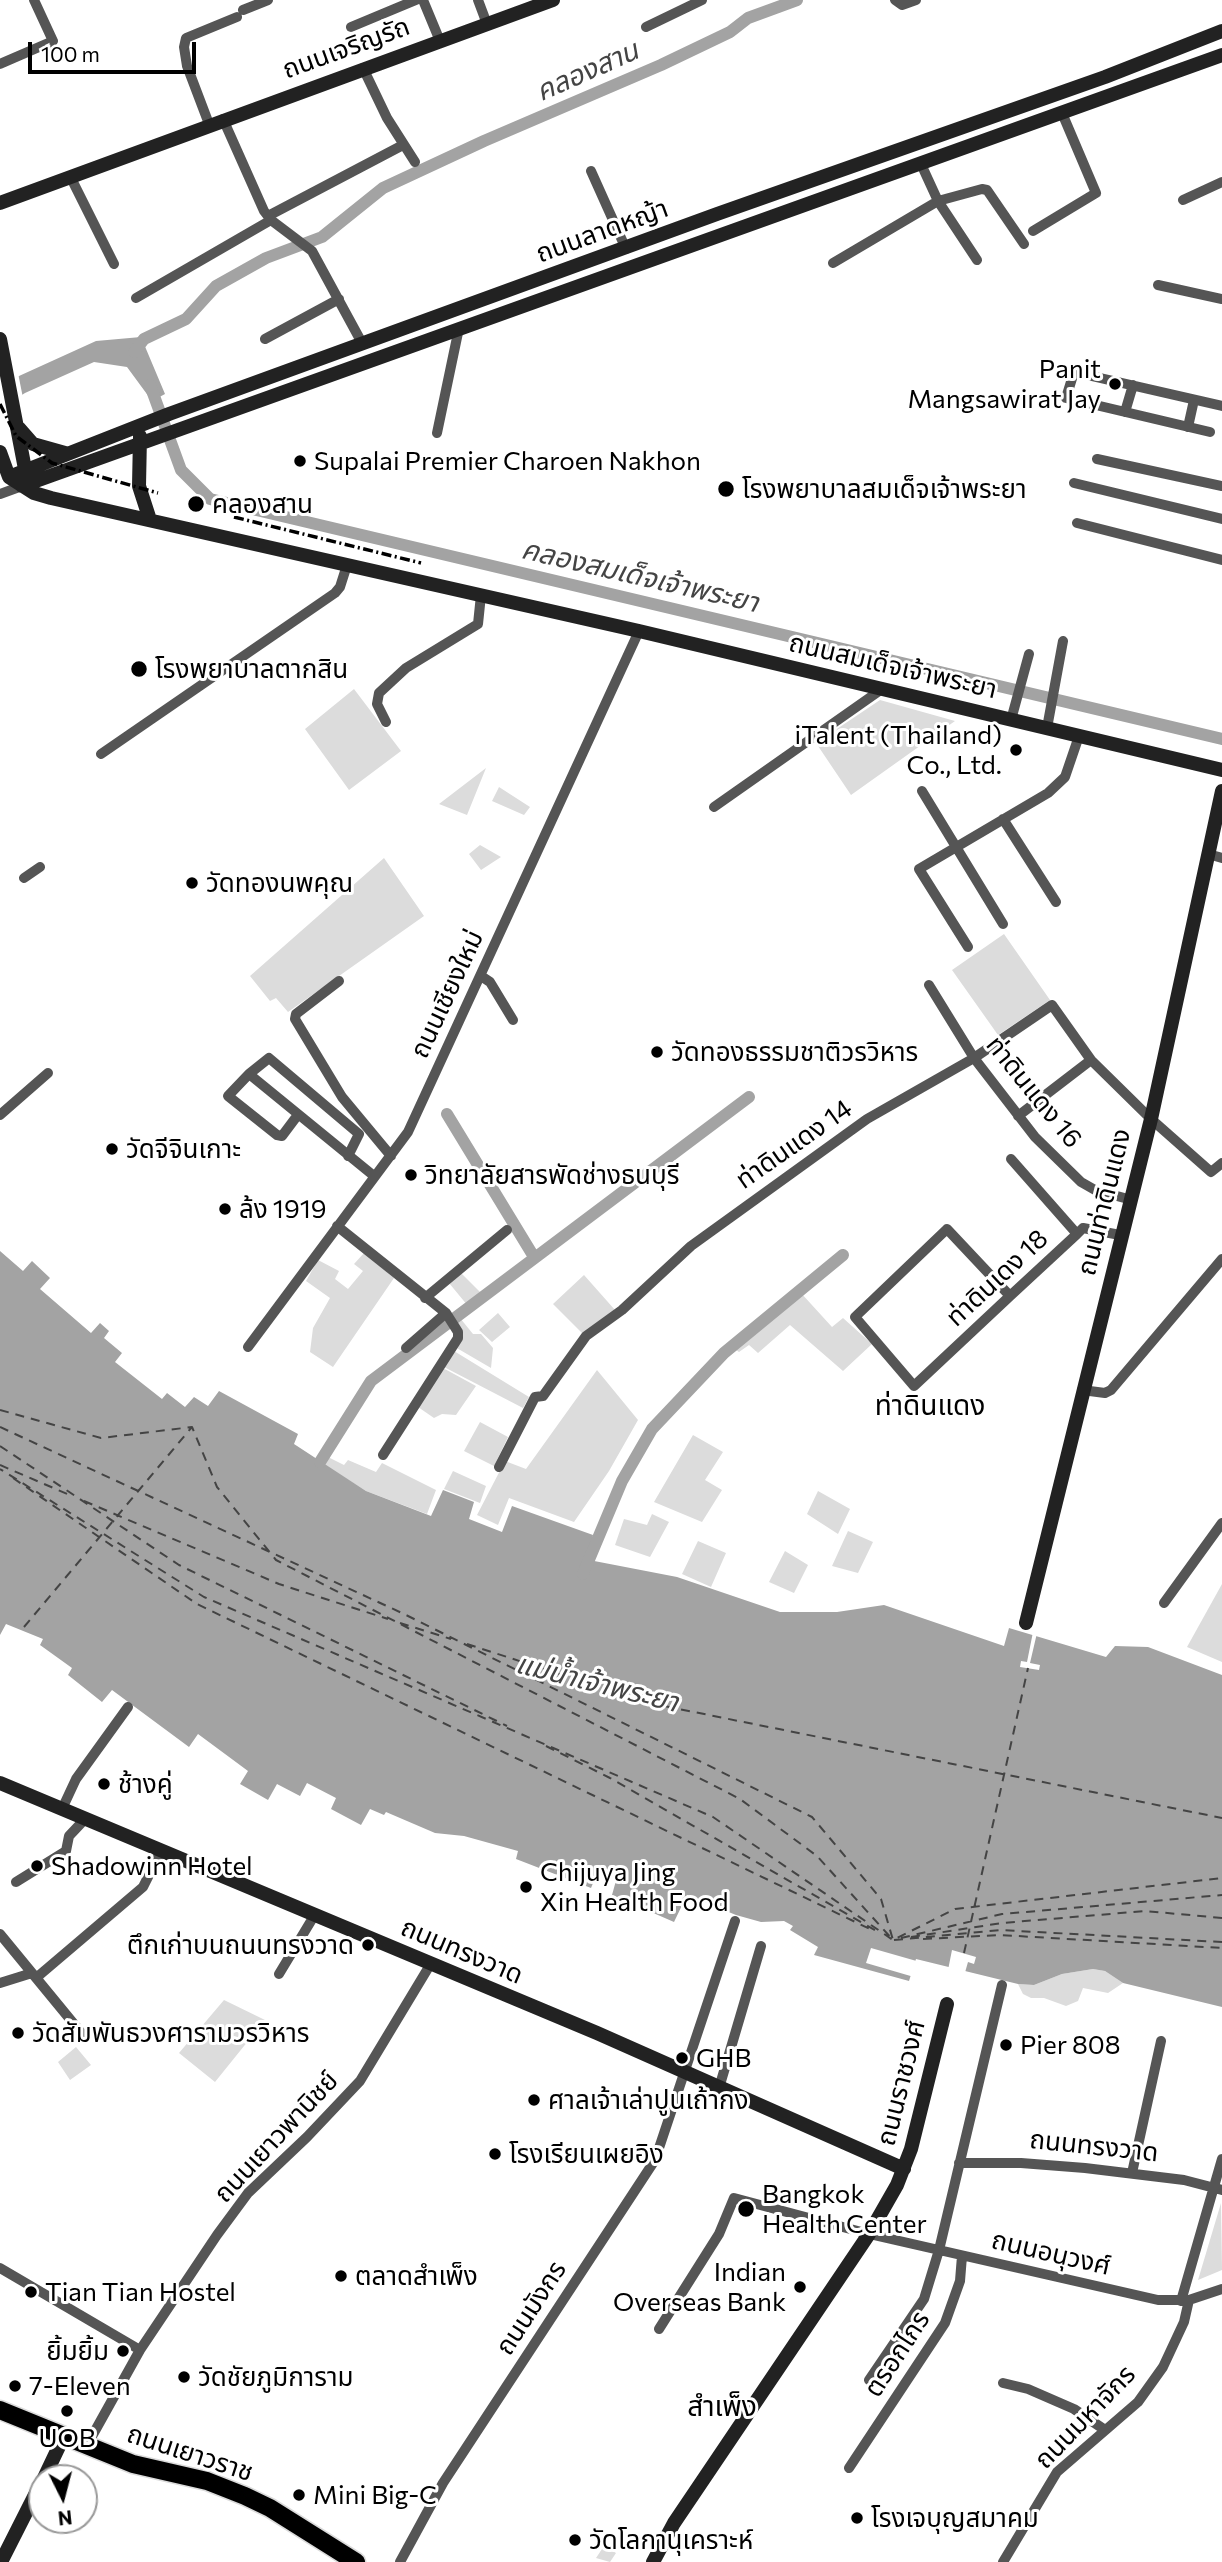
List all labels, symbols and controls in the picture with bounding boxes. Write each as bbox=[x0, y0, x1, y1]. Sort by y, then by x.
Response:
street label: ถนนเจริญรัถ bbox=[278, 11, 414, 85]
scale bar bbox=[32, 28, 200, 72]
water label: คลองสาน bbox=[530, 34, 644, 108]
text: 100 m bbox=[41, 41, 100, 66]
street label: ถนนลาดหญ้า bbox=[532, 193, 672, 269]
place label: Panit Mangsawirat Jay bbox=[907, 353, 1101, 414]
marker: Panit Mangsawirat Jay bbox=[1107, 376, 1123, 392]
place label: Supalai Premier Charoen Nakhon bbox=[314, 445, 701, 477]
marker: Supalai Premier Charoen Nakhon bbox=[292, 453, 308, 469]
place label: โรงพยาบาลสมเด็จเจ้าพระยา bbox=[742, 473, 1027, 505]
marker: โรงพยาบาลสมเด็จเจ้าพระยา bbox=[716, 479, 736, 499]
place label: คลองสาน bbox=[212, 488, 313, 520]
marker: คลองสาน bbox=[186, 494, 206, 514]
water label: คลองสมเด็จเจ้าพระยา bbox=[518, 532, 762, 620]
street label: ถนนสมเด็จเจ้าพระยา bbox=[786, 627, 1000, 705]
place label: โรงพยาบาลตากสิน bbox=[155, 653, 348, 685]
marker: โรงพยาบาลตากสิน bbox=[129, 659, 149, 679]
place label: iTalent (Thailand) Co., Ltd. bbox=[794, 719, 1002, 780]
marker: iTalent (Thailand) Co., Ltd. bbox=[1008, 742, 1024, 758]
place label: วัดทองนพคุณ bbox=[206, 867, 353, 899]
marker: วัดทองนพคุณ bbox=[184, 875, 200, 891]
street label: ถนนเชียงใหม่ bbox=[404, 925, 490, 1063]
street label: ท่าดินแดง 16 bbox=[979, 1030, 1089, 1154]
place label: วัดทองธรรมชาติวรวิหาร bbox=[671, 1036, 918, 1068]
marker: วัดทองธรรมชาติวรวิหาร bbox=[649, 1044, 665, 1060]
street label: ท่าดินแดง 14 bbox=[730, 1093, 858, 1195]
street label: ถนนท่าดินแดง bbox=[1071, 1125, 1137, 1279]
place label: วัดจีจินเกาะ bbox=[126, 1133, 241, 1165]
marker: วัดจีจินเกาะ bbox=[104, 1141, 120, 1157]
place label: วิทยาลัยสารพัดช่างธนบุรี bbox=[425, 1159, 679, 1191]
marker: วิทยาลัยสารพัดช่างธนบุรี bbox=[403, 1167, 419, 1183]
place label: ล้ง 1919 bbox=[239, 1193, 327, 1225]
marker: ล้ง 1919 bbox=[217, 1201, 233, 1217]
street label: ท่าดินเดง 18 bbox=[940, 1223, 1054, 1333]
district label: ท่าดินแดง bbox=[875, 1389, 985, 1423]
water label: แม่น้ำเจ้าพระยา bbox=[512, 1647, 682, 1719]
place label: ช้างคู่ bbox=[118, 1768, 173, 1800]
marker: ช้างคู่ bbox=[96, 1776, 112, 1792]
place label: Shadowinn Hotel bbox=[51, 1850, 253, 1882]
place label: Chijuya Jing Xin Health Food bbox=[540, 1856, 729, 1918]
marker: Shadowinn Hotel bbox=[29, 1858, 45, 1874]
marker: Chijuya Jing Xin Health Food bbox=[518, 1879, 534, 1895]
street label: ถนนทรงวาด bbox=[396, 1911, 528, 1991]
place label: ตึกเก่าบนถนนทรงวาด bbox=[127, 1929, 354, 1961]
marker: ตึกเก่าบนถนนทรงวาด bbox=[360, 1937, 376, 1953]
place label: วัดสัมพันธวงศารามวรวิหาร bbox=[32, 2017, 309, 2049]
street label: ถนนราชวงศ์ bbox=[870, 2017, 932, 2149]
marker: วัดสัมพันธวงศารามวรวิหาร bbox=[10, 2025, 26, 2041]
place label: Pier 808 bbox=[1020, 2029, 1121, 2061]
marker: Pier 808 bbox=[998, 2037, 1014, 2053]
place label: GHB bbox=[696, 2042, 751, 2074]
marker: GHB bbox=[674, 2050, 690, 2066]
street label: ถนนเยาวพานิชย์ bbox=[207, 2065, 345, 2209]
place label: ศาลเจ้าเล่าปูนเถ้ากง bbox=[548, 2084, 749, 2116]
marker: ศาลเจ้าเล่าปูนเถ้ากง bbox=[526, 2092, 542, 2108]
street label: ถนนทรงวาด bbox=[1028, 2124, 1160, 2168]
place label: โรงเรียนเผยอิง bbox=[509, 2138, 664, 2170]
marker: โรงเรียนเผยอิง bbox=[487, 2146, 503, 2162]
place label: Bangkok Health Center bbox=[762, 2178, 927, 2240]
marker: Bangkok Health Center bbox=[736, 2199, 756, 2219]
street label: ถนนอนุวงศ์ bbox=[988, 2224, 1114, 2282]
street label: ถนนมังกร bbox=[489, 2255, 573, 2361]
place label: Indian Overseas Bank bbox=[613, 2256, 786, 2318]
place label: ตลาดสำเพ็ง bbox=[355, 2260, 478, 2292]
marker: ตลาดสำเพ็ง bbox=[333, 2268, 349, 2284]
place label: Tian Tian Hostel bbox=[45, 2276, 236, 2308]
marker: Indian Overseas Bank bbox=[792, 2279, 808, 2295]
marker: Tian Tian Hostel bbox=[23, 2284, 39, 2300]
street label: ตรอกไกร bbox=[858, 2305, 936, 2403]
place label: ยิ้มยิ้ม bbox=[46, 2335, 109, 2367]
marker: ยิ้มยิ้ม bbox=[115, 2343, 131, 2359]
street label: ถนนมหาจักร bbox=[1028, 2359, 1142, 2475]
place label: วัดชัยภูมิการาม bbox=[198, 2361, 354, 2393]
marker: วัดชัยภูมิการาม bbox=[176, 2369, 192, 2385]
place label: 7-Eleven bbox=[29, 2370, 131, 2402]
marker: 7-Eleven bbox=[7, 2378, 23, 2394]
district label: สำเพ็ง bbox=[687, 2390, 757, 2424]
marker: UOB bbox=[59, 2403, 75, 2419]
street label: ถนนเยาวราช bbox=[123, 2418, 257, 2488]
place label: UOB bbox=[38, 2422, 96, 2454]
north arrow bbox=[28, 2464, 98, 2534]
place label: Mini Big-C bbox=[313, 2479, 437, 2511]
marker: Mini Big-C bbox=[291, 2487, 307, 2503]
place label: โรงเจบุญสมาคม bbox=[871, 2502, 1039, 2534]
text: N bbox=[57, 2506, 73, 2531]
marker: โรงเจบุญสมาคม bbox=[849, 2510, 865, 2526]
place label: วัดโลกานุเคราะห์ bbox=[589, 2524, 753, 2556]
marker: วัดโลกานุเคราะห์ bbox=[567, 2532, 583, 2548]

